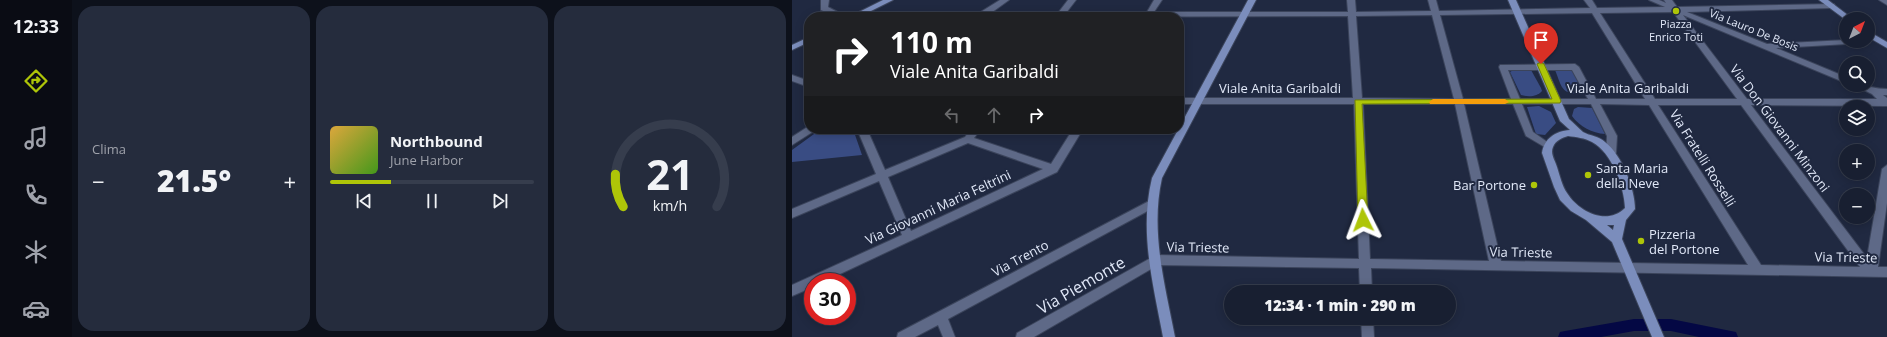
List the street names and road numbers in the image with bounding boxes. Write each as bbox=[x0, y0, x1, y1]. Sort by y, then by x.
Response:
street label: Via Lauro De Bosis bbox=[1707, 5, 1801, 54]
street label: Via Don Giovanni Minzoni bbox=[1726, 61, 1834, 195]
street label: Viale Anita Garibaldi bbox=[1219, 79, 1341, 97]
street label: Viale Anita Garibaldi bbox=[1567, 79, 1689, 97]
street label: Via Fratelli Rosselli bbox=[1666, 106, 1740, 210]
street label: Via Giovanni Maria Feltrini bbox=[862, 165, 1014, 249]
street label: Via Trento bbox=[988, 235, 1052, 280]
street label: Via Trieste bbox=[1166, 237, 1230, 257]
street label: Via Trieste bbox=[1489, 242, 1553, 262]
street label: Via Trieste bbox=[1814, 247, 1878, 267]
street label: Via Piemonte bbox=[1033, 251, 1129, 319]

